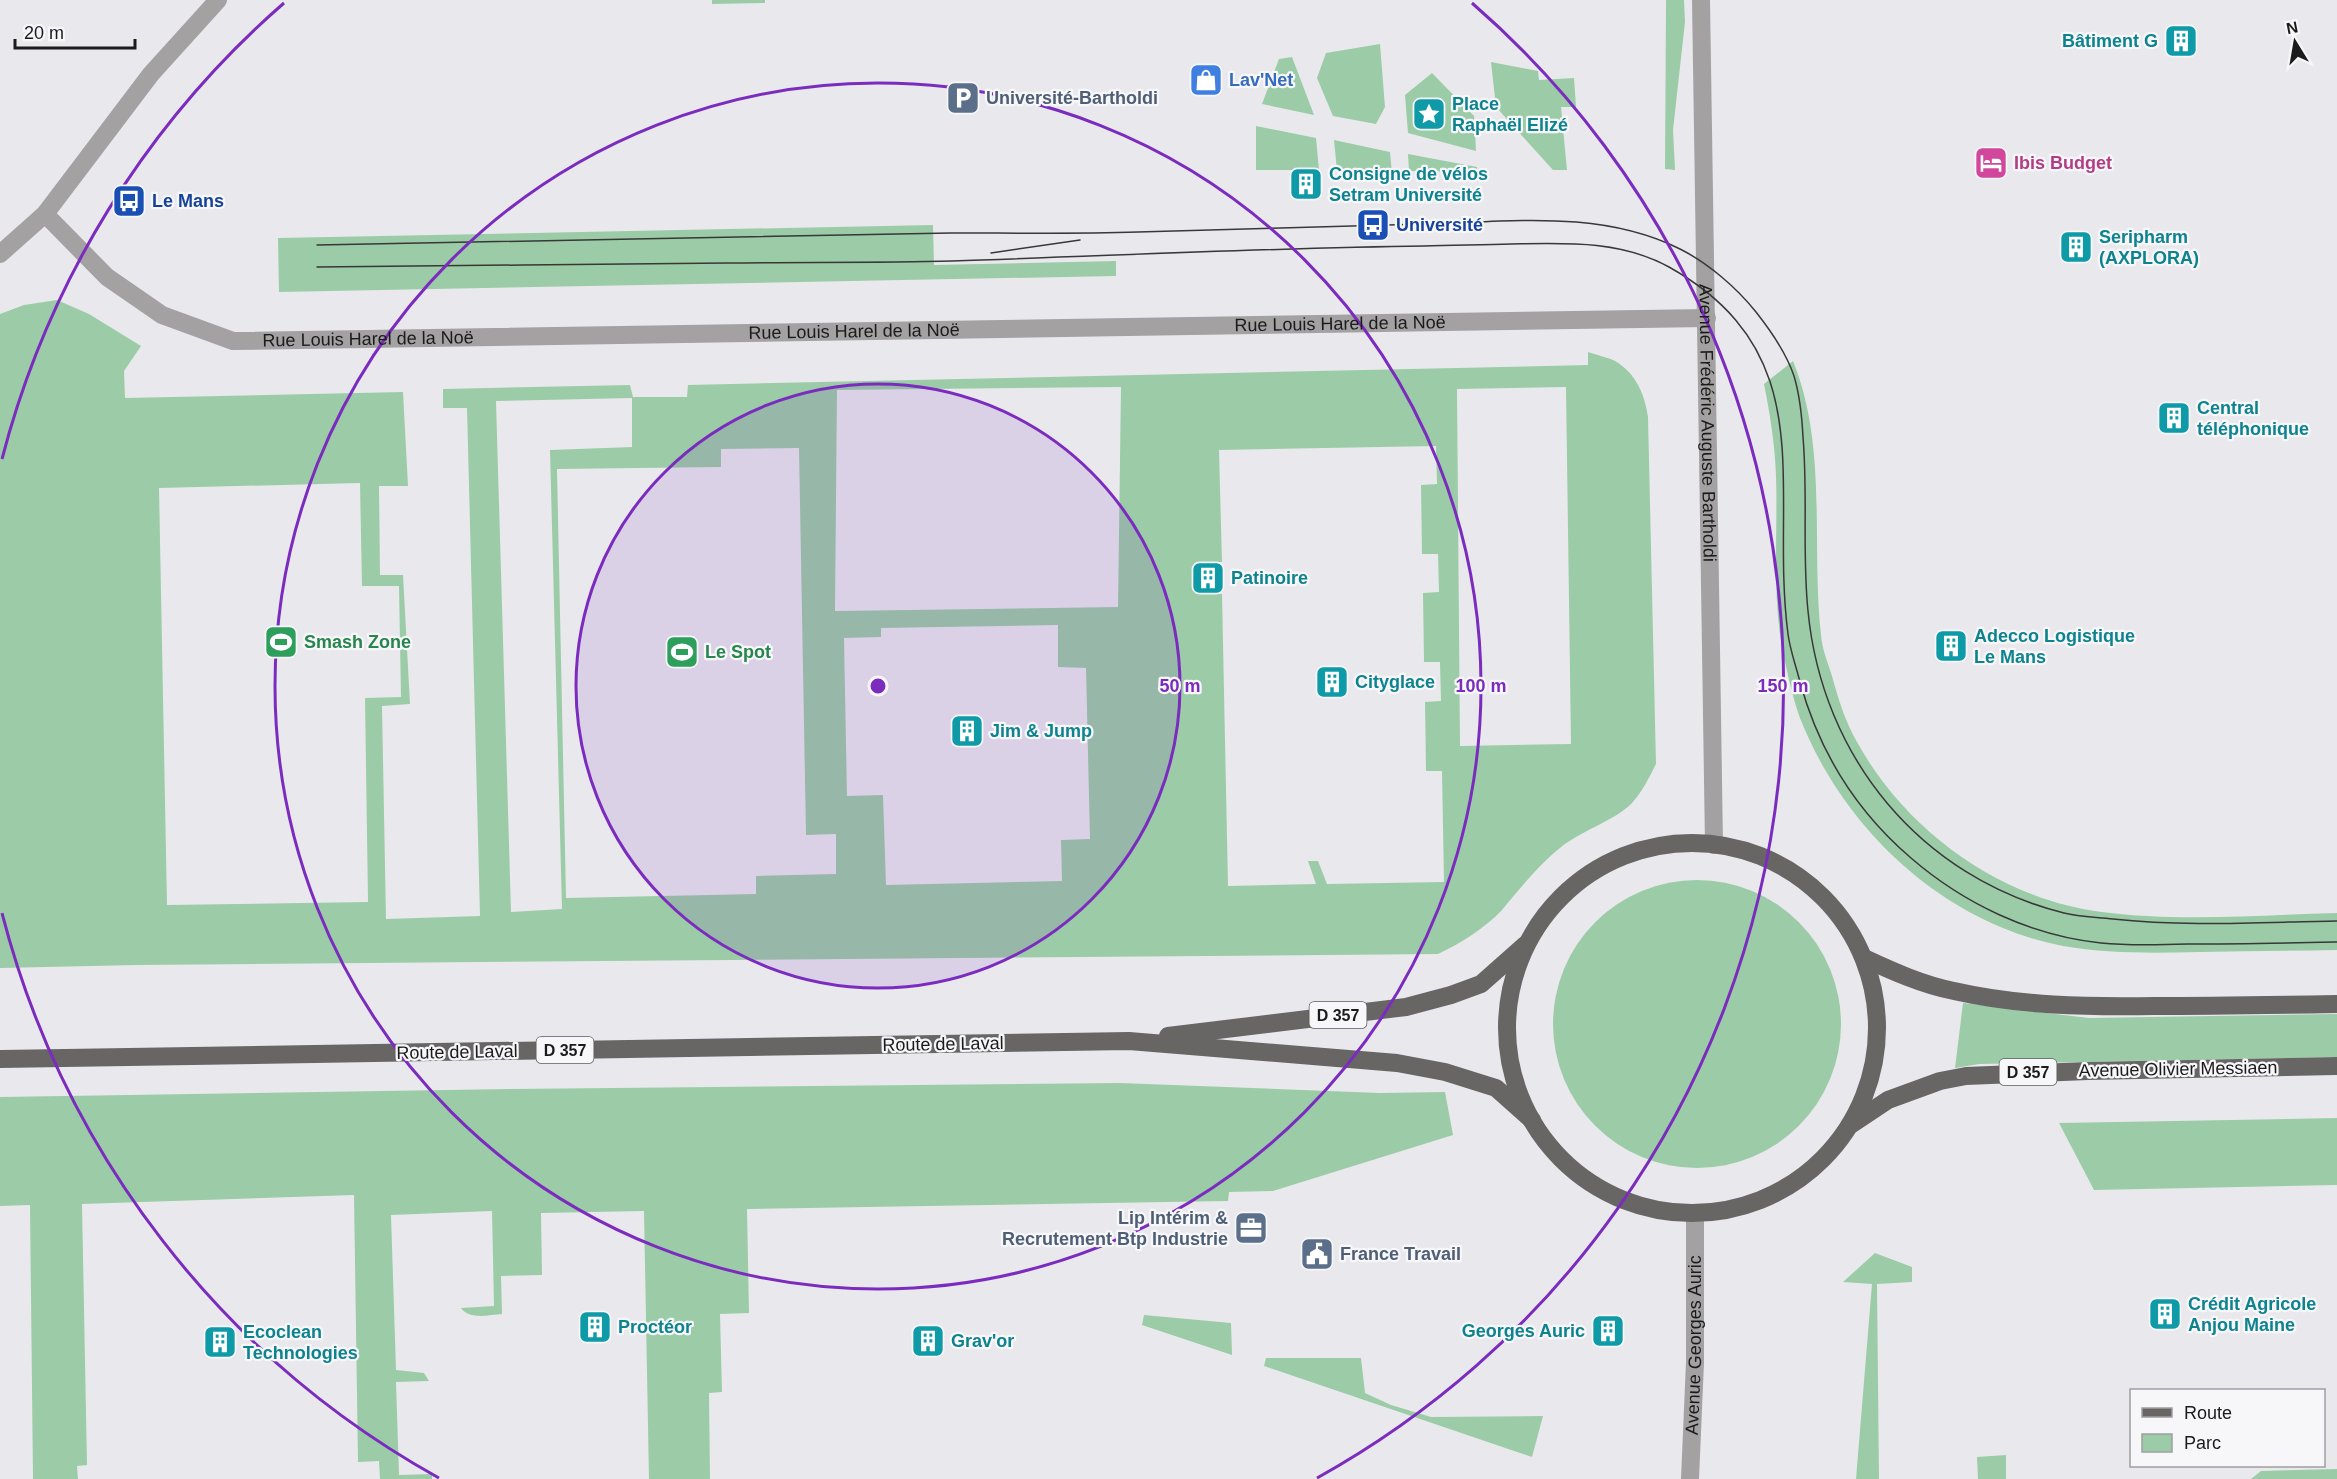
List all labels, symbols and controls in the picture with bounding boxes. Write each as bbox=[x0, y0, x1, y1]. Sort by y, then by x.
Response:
scale bar bbox=[15, 12, 135, 50]
north arrow bbox=[2265, 12, 2325, 72]
text: N bbox=[2285, 18, 2300, 37]
text: 20 m bbox=[24, 23, 64, 43]
building icon: Bâtiment G bbox=[2163, 23, 2199, 59]
place label: Bâtiment G bbox=[2062, 31, 2158, 51]
shop icon: Lav'Net bbox=[1188, 62, 1224, 98]
place label: Lav'Net bbox=[1229, 70, 1293, 90]
parking icon: Université-Bartholdi bbox=[945, 80, 981, 116]
place label: Université-Bartholdi bbox=[986, 88, 1158, 108]
place label: Place Raphaël Elizé bbox=[1452, 94, 1568, 135]
place icon: Place Raphaël Elizé bbox=[1411, 96, 1447, 132]
hotel icon: Ibis Budget bbox=[1973, 145, 2009, 181]
place label: Ibis Budget bbox=[2014, 153, 2112, 173]
place label: Consigne de vélos Setram Université bbox=[1329, 164, 1488, 205]
building icon: Consigne de vélos Setram Université bbox=[1288, 166, 1324, 202]
bus stop icon: Le Mans bbox=[111, 183, 147, 219]
place label: Le Mans bbox=[152, 191, 224, 211]
bus stop icon: Université bbox=[1355, 207, 1391, 243]
place label: Université bbox=[1396, 215, 1483, 235]
place label: Seripharm (AXPLORA) bbox=[2099, 227, 2199, 268]
building icon: Seripharm (AXPLORA) bbox=[2058, 229, 2094, 265]
street label: Avenue Frédéric Auguste Bartholdi bbox=[1695, 284, 1720, 562]
street label: Rue Louis Harel de la Noë bbox=[1234, 312, 1446, 335]
street label: Rue Louis Harel de la Noë bbox=[748, 320, 960, 343]
street label: Rue Louis Harel de la Noë bbox=[262, 327, 474, 351]
place label: Central téléphonique bbox=[2197, 398, 2309, 439]
building icon: Central téléphonique bbox=[2156, 400, 2192, 436]
building icon: Patinoire bbox=[1190, 560, 1226, 596]
place label: Patinoire bbox=[1231, 568, 1308, 588]
sports icon: Smash Zone bbox=[263, 624, 299, 660]
place label: Adecco Logistique Le Mans bbox=[1974, 626, 2135, 667]
building icon: Adecco Logistique Le Mans bbox=[1933, 628, 1969, 664]
place label: Smash Zone bbox=[304, 632, 411, 652]
sports icon: Le Spot bbox=[664, 634, 700, 670]
place label: Le Spot bbox=[705, 642, 771, 662]
building icon: Cityglace bbox=[1314, 664, 1350, 700]
place label: Cityglace bbox=[1355, 672, 1435, 692]
centre of rings bbox=[868, 676, 888, 696]
text: 50 m bbox=[1159, 676, 1201, 696]
text: 100 m bbox=[1455, 676, 1507, 696]
text: 150 m bbox=[1757, 676, 1809, 696]
building icon: Jim & Jump bbox=[949, 713, 985, 749]
place label: Jim & Jump bbox=[990, 721, 1092, 741]
road number: D 357 bbox=[1310, 1002, 1366, 1028]
street label: Route de Laval bbox=[882, 1033, 1004, 1055]
road number: D 357 bbox=[536, 1037, 594, 1063]
street label: Route de Laval bbox=[396, 1041, 518, 1063]
street label: Avenue Olivier Messiaen bbox=[2078, 1057, 2278, 1081]
road number: D 357 bbox=[2000, 1059, 2056, 1085]
place label: Lip Intérim & Recrutement Btp Industrie bbox=[1002, 1208, 1228, 1249]
office icon: Lip Intérim & Recrutement Btp Industrie bbox=[1233, 1210, 1269, 1246]
public building icon: France Travail bbox=[1299, 1236, 1335, 1272]
place label: France Travail bbox=[1340, 1244, 1461, 1264]
street label: Avenue Georges Auric bbox=[1682, 1255, 1705, 1435]
place label: Crédit Agricole Anjou Maine bbox=[2188, 1294, 2316, 1335]
building icon: Crédit Agricole Anjou Maine bbox=[2147, 1296, 2183, 1332]
building icon: Proctéor bbox=[577, 1309, 613, 1345]
building icon: Georges Auric bbox=[1590, 1313, 1626, 1349]
place label: Proctéor bbox=[618, 1317, 692, 1337]
place label: Georges Auric bbox=[1462, 1321, 1585, 1341]
place label: Ecoclean Technologies bbox=[243, 1322, 358, 1363]
building icon: Grav'or bbox=[910, 1323, 946, 1359]
building icon: Ecoclean Technologies bbox=[202, 1324, 238, 1360]
place label: Grav'or bbox=[951, 1331, 1014, 1351]
legend bbox=[2130, 1389, 2325, 1467]
text: Route bbox=[2184, 1403, 2232, 1423]
text: Parc bbox=[2184, 1433, 2221, 1453]

